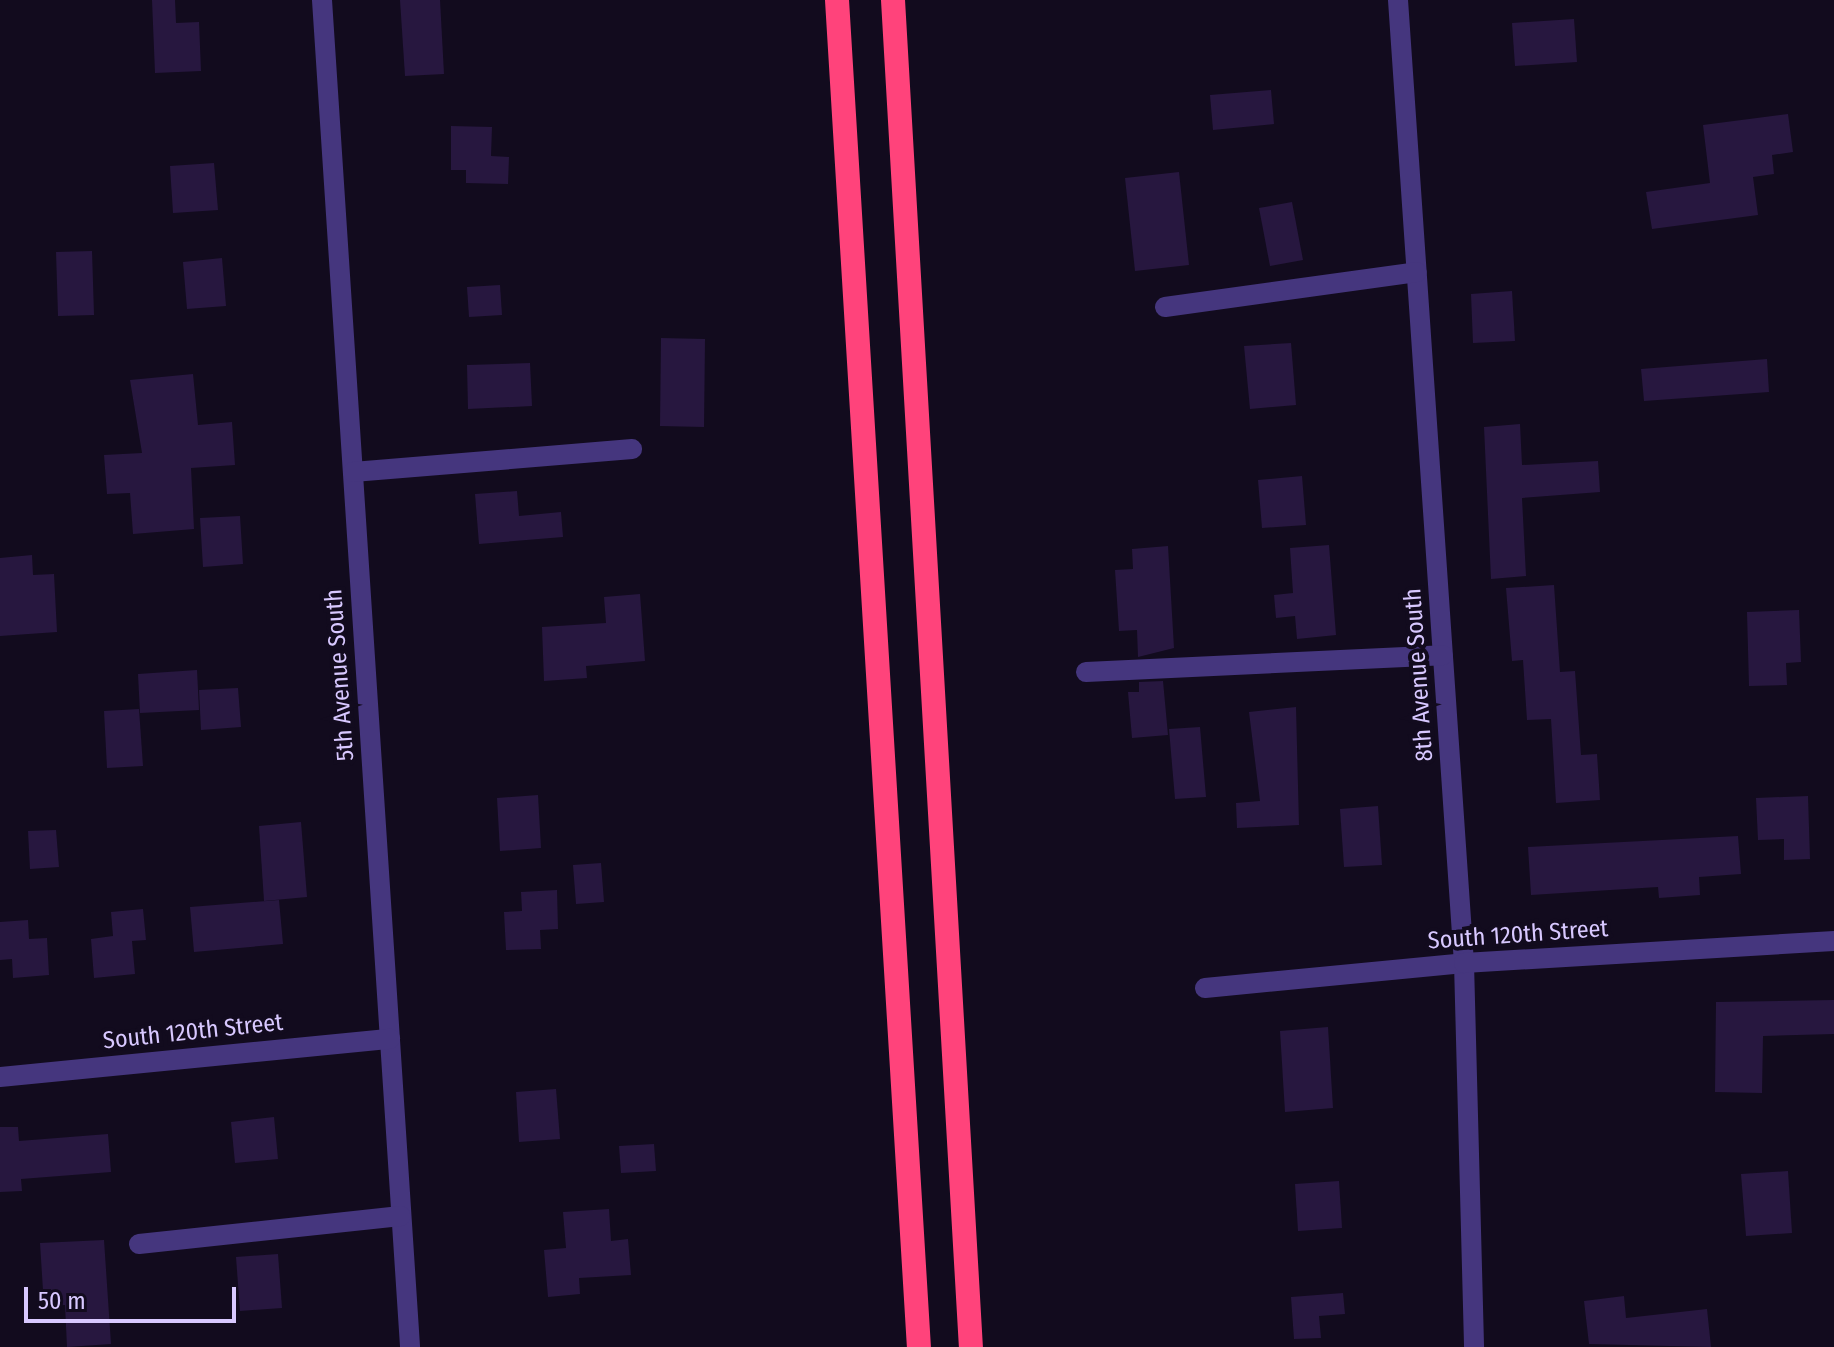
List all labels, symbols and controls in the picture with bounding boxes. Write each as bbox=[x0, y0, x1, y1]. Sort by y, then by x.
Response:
street label: 8th Avenue South bbox=[1399, 587, 1439, 763]
street label: 5th Avenue South bbox=[320, 588, 360, 762]
street label: South 120th Street bbox=[1427, 914, 1609, 956]
street label: South 120th Street bbox=[102, 1008, 284, 1056]
scale bar bbox=[28, 1271, 240, 1321]
text: 50 m bbox=[38, 1287, 86, 1315]

